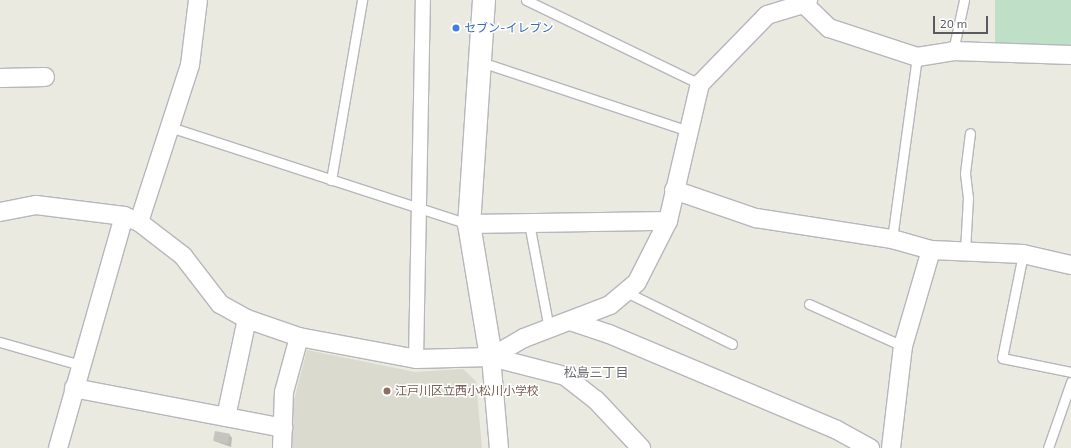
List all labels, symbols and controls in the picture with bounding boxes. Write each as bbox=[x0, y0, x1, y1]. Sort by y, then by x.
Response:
scale bar bbox=[935, 8, 990, 34]
text: 20 m bbox=[940, 16, 967, 30]
place label: セブン-イレブン bbox=[464, 21, 553, 35]
marker: セブン-イレブン bbox=[451, 23, 461, 33]
district label: 松島三丁目 bbox=[564, 364, 628, 380]
place label: 江戸川区立西小松川小学校 bbox=[395, 384, 539, 398]
marker: 江戸川区立西小松川小学校 bbox=[382, 386, 392, 396]

